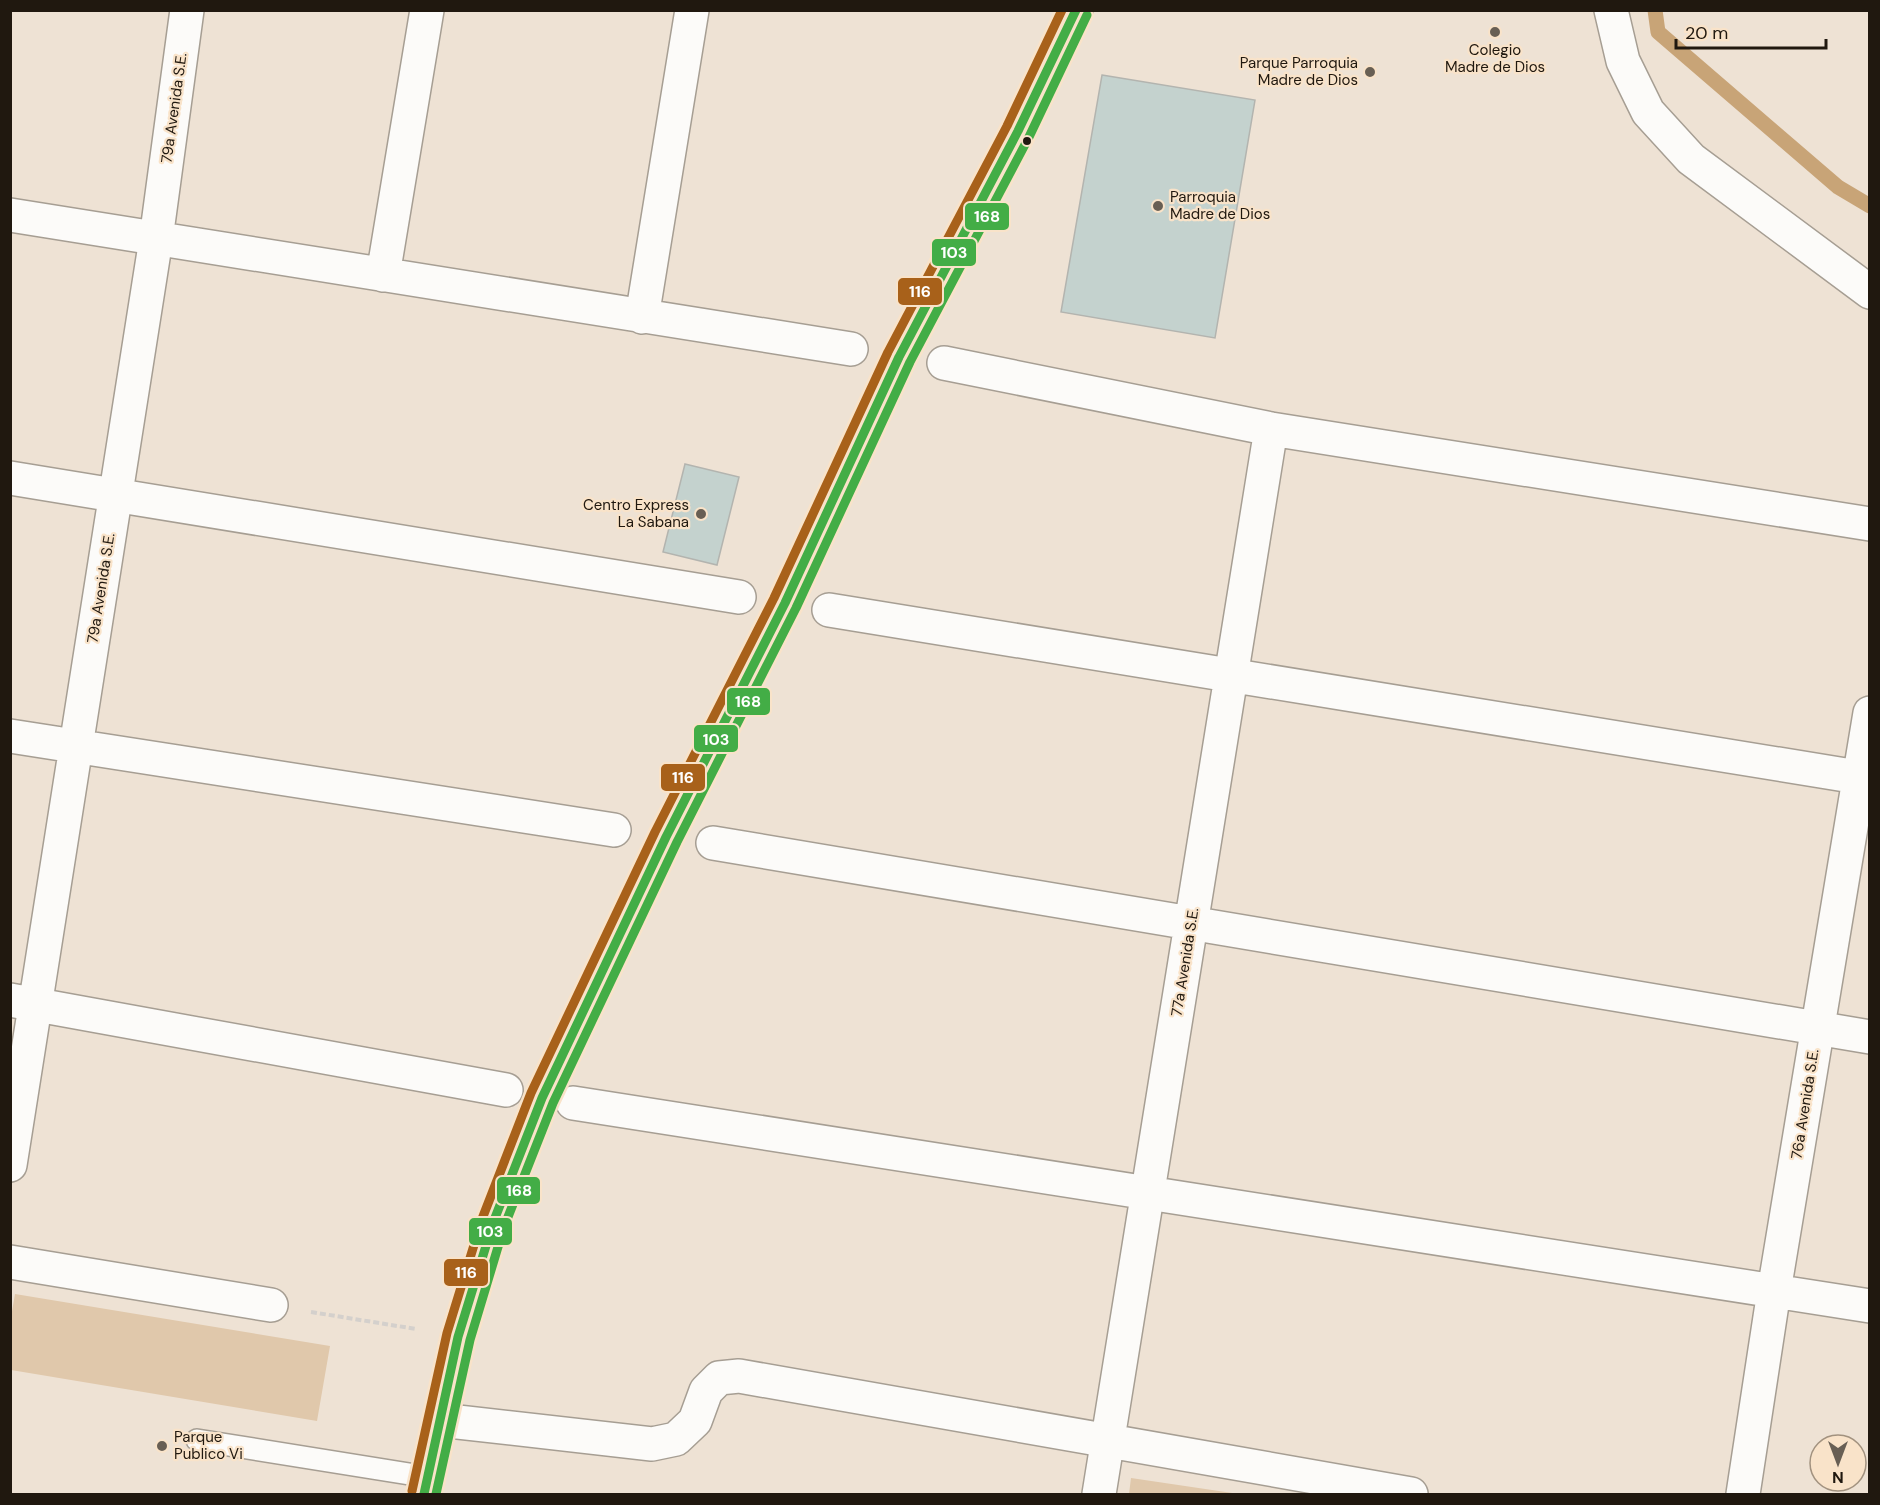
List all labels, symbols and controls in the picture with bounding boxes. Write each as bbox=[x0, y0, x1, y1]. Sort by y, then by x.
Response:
scale bar bbox=[1676, 12, 1826, 50]
text: 20 m bbox=[1685, 21, 1728, 45]
marker: Colegio Madre de Dios bbox=[1488, 25, 1502, 39]
place label: Colegio Madre de Dios bbox=[1445, 40, 1545, 77]
street label: 79a Avenida S.E. bbox=[156, 51, 192, 165]
place label: Parque Parroquia Madre de Dios bbox=[1240, 53, 1358, 90]
marker: Parque Parroquia Madre de Dios bbox=[1363, 65, 1377, 79]
unlabelled marker bbox=[1021, 135, 1033, 147]
place label: Parroquia Madre de Dios bbox=[1170, 187, 1270, 224]
marker: Parroquia Madre de Dios bbox=[1151, 199, 1165, 213]
line badge: 168 bbox=[964, 202, 1010, 231]
text: 168 bbox=[974, 206, 1000, 227]
line badge: 103 bbox=[931, 238, 977, 267]
text: 103 bbox=[941, 242, 967, 263]
line badge: 116 bbox=[897, 277, 943, 306]
text: 116 bbox=[909, 281, 931, 302]
place label: Centro Express La Sabana bbox=[583, 495, 689, 532]
marker: Centro Express La Sabana bbox=[694, 507, 708, 521]
street label: 79a Avenida S.E. bbox=[82, 531, 120, 645]
line badge: 168 bbox=[726, 687, 771, 716]
text: 168 bbox=[735, 691, 761, 712]
line badge: 103 bbox=[693, 724, 739, 753]
text: 103 bbox=[703, 729, 729, 750]
line badge: 116 bbox=[660, 763, 706, 792]
text: 116 bbox=[672, 767, 694, 788]
street label: 77a Avenida S.E. bbox=[1167, 906, 1203, 1018]
street label: 76a Avenida S.E. bbox=[1786, 1047, 1824, 1161]
line badge: 168 bbox=[496, 1176, 541, 1205]
text: 168 bbox=[506, 1180, 532, 1201]
line badge: 103 bbox=[468, 1217, 513, 1246]
text: 103 bbox=[477, 1221, 503, 1242]
line badge: 116 bbox=[443, 1258, 489, 1287]
text: 116 bbox=[455, 1262, 477, 1283]
place label: Parque Publico Vi bbox=[174, 1427, 243, 1464]
north arrow bbox=[1808, 1433, 1868, 1493]
marker: Parque Publico Vi bbox=[155, 1439, 169, 1453]
text: N bbox=[1832, 1467, 1844, 1488]

